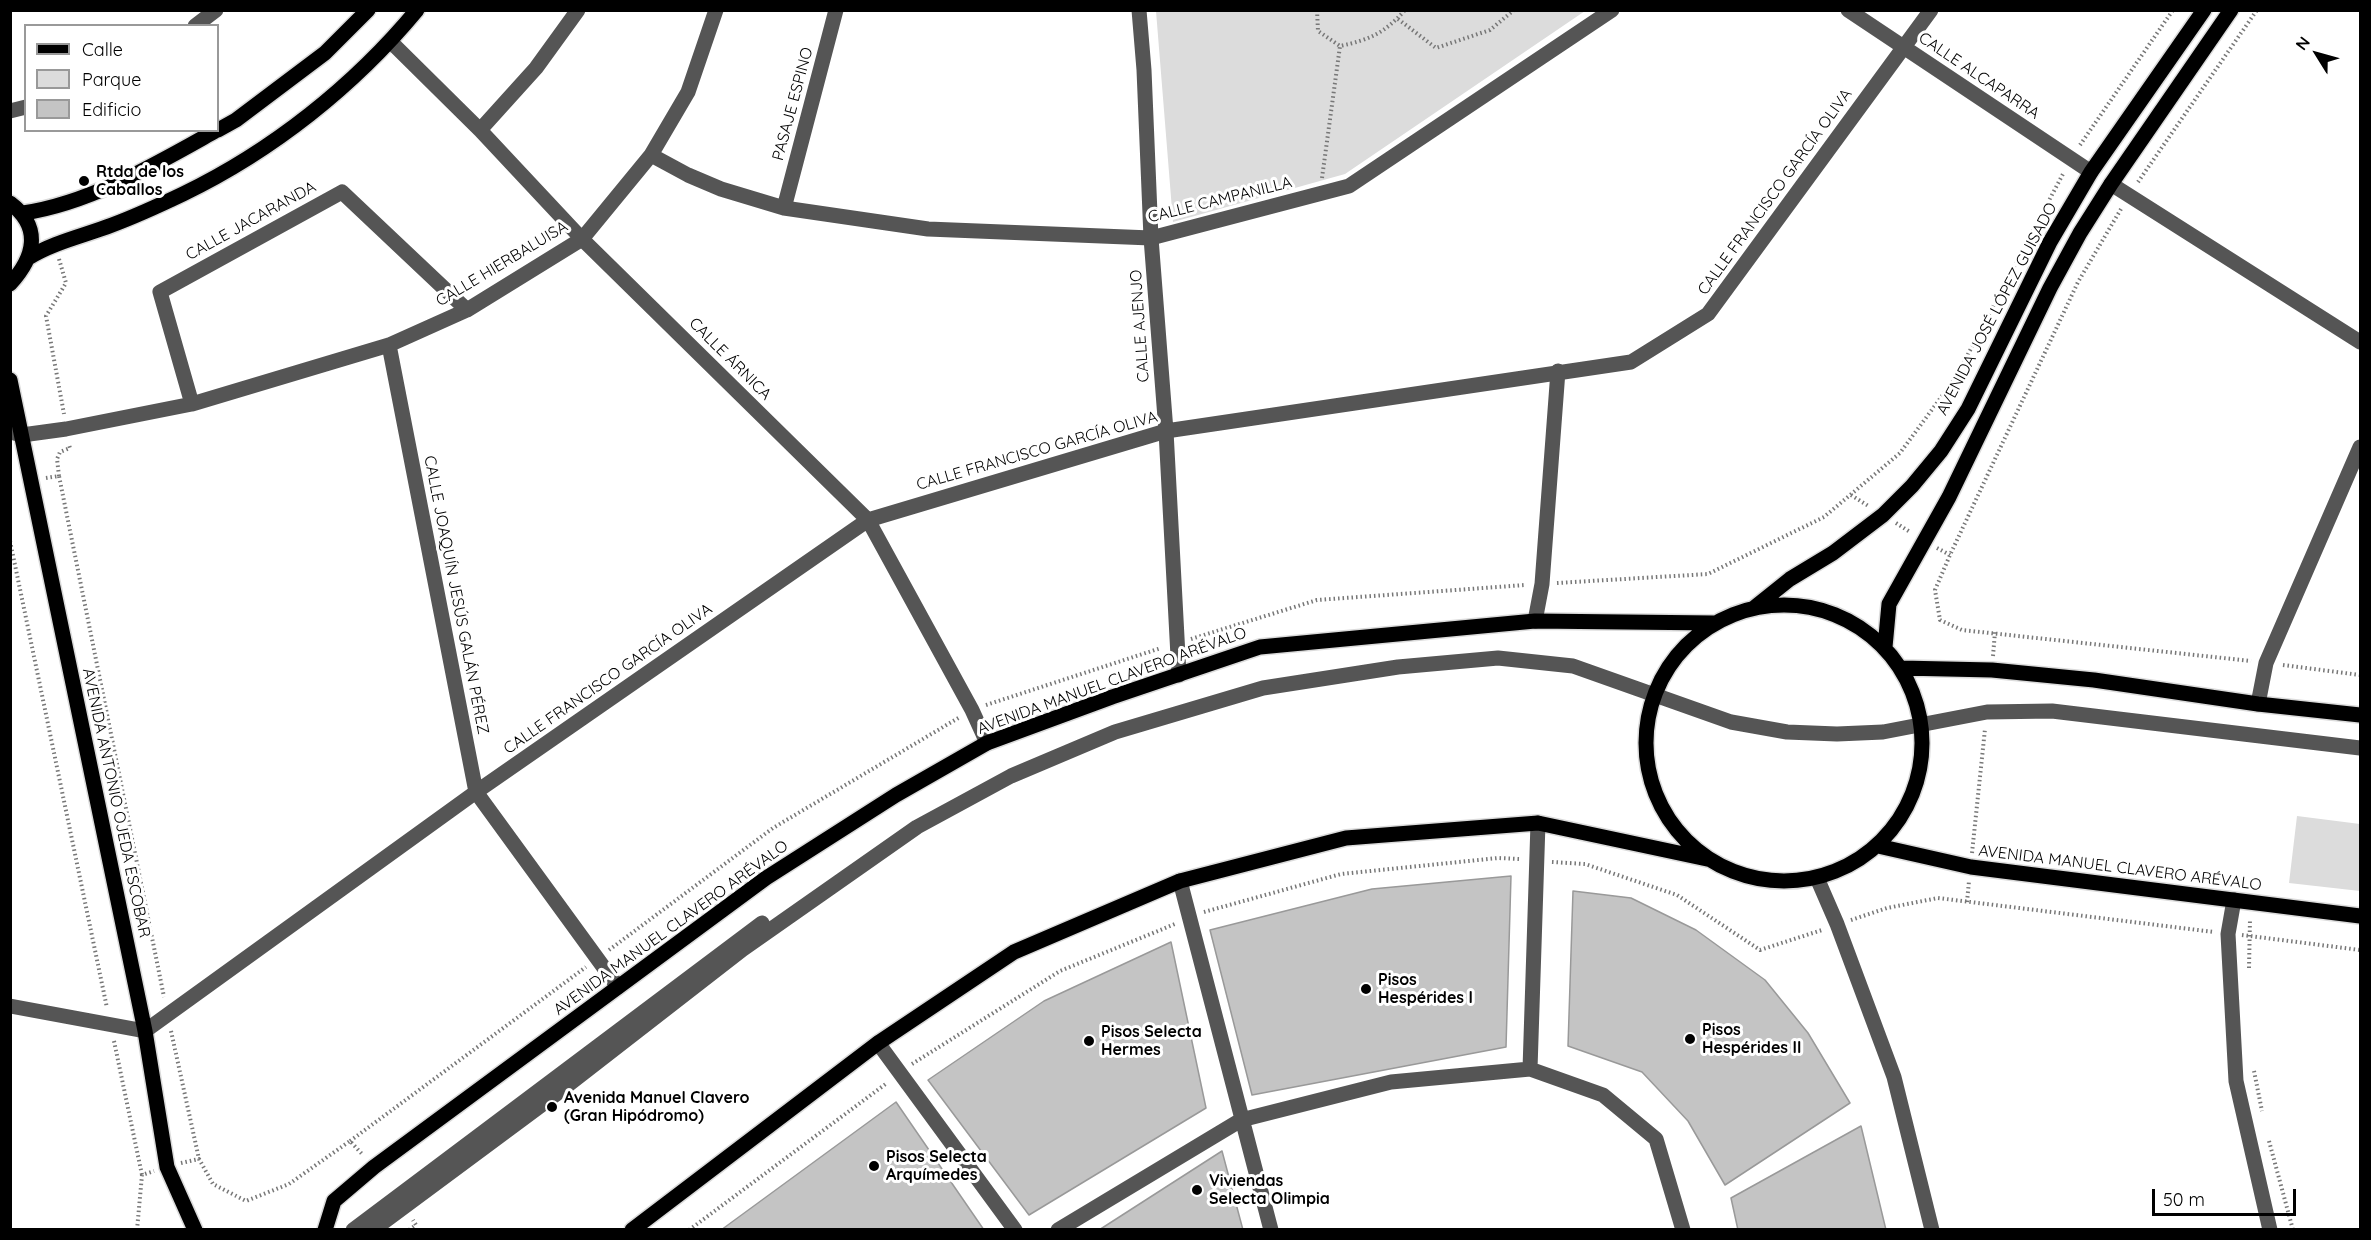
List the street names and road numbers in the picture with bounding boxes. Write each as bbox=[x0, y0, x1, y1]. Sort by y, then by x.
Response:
street label: CALLE ALCAPARRA bbox=[1915, 28, 2043, 124]
street label: PASAJE ESPINO bbox=[769, 45, 817, 163]
street label: CALLE FRANCISCO GARCÍA OLIVA bbox=[1694, 85, 1856, 299]
street label: CALLE CAMPANILLA bbox=[1146, 173, 1294, 227]
street label: CALLE JACARANDA bbox=[183, 177, 319, 265]
street label: AVENIDA JOSÉ LÓPEZ GUISADO bbox=[1933, 199, 2061, 419]
street label: CALLE HIERBALUISA bbox=[433, 217, 571, 311]
street label: CALLE AJENJO bbox=[1126, 269, 1154, 383]
street label: CALLE ÁRNICA bbox=[685, 314, 775, 404]
street label: CALLE FRANCISCO GARCÍA OLIVA bbox=[914, 407, 1160, 495]
street label: CALLE JOAQUÍN JESÚS GALÁN PÉREZ bbox=[420, 454, 492, 736]
street label: CALLE FRANCISCO GARCÍA OLIVA bbox=[500, 599, 716, 759]
street label: AVENIDA MANUEL CLAVERO ARÉVALO bbox=[975, 623, 1249, 739]
street label: AVENIDA ANTONIO OJEDA ESCOBAR bbox=[78, 667, 154, 939]
street label: AVENIDA MANUEL CLAVERO ARÉVALO bbox=[550, 836, 792, 1020]
street label: AVENIDA MANUEL CLAVERO ARÉVALO bbox=[1977, 841, 2263, 895]

